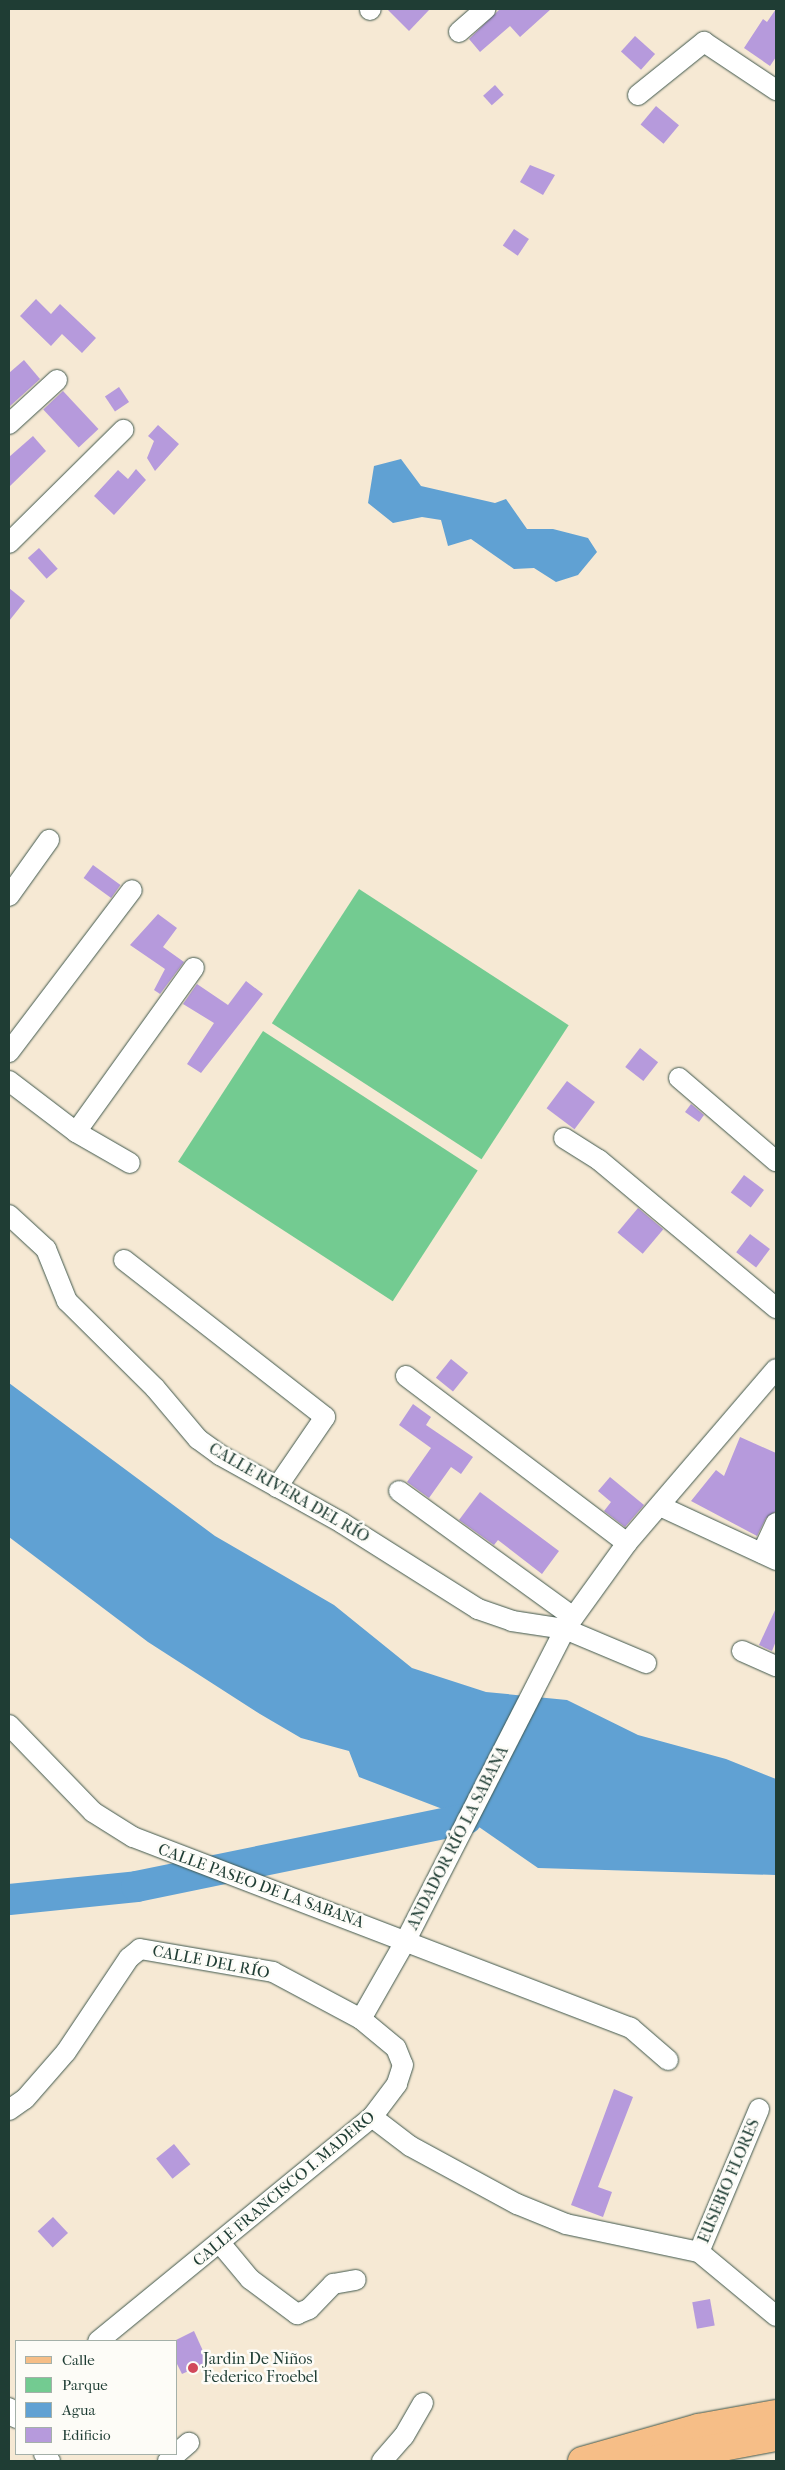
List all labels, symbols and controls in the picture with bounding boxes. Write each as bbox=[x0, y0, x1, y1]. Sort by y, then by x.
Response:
street label: CALLE RIVERA DEL RÍO bbox=[205, 1439, 373, 1547]
street label: ANDADOR RÍO LA SABANA bbox=[403, 1743, 513, 1933]
street label: CALLE PASEO DE LA SABANA bbox=[155, 1840, 367, 1932]
street label: CALLE DEL RÍO bbox=[151, 1941, 271, 1983]
street label: CALLE FRANCISCO I. MADERO bbox=[189, 2107, 379, 2271]
street label: EUSEBIO FLORES bbox=[694, 2116, 764, 2246]
legend bbox=[15, 2340, 178, 2455]
place label: Jardin De Niños Federico Froebel bbox=[203, 2349, 318, 2387]
text: Calle bbox=[62, 2351, 95, 2369]
marker: Jardin De Niños Federico Froebel bbox=[187, 2362, 199, 2374]
text: Parque bbox=[62, 2376, 108, 2394]
text: Agua bbox=[62, 2401, 95, 2419]
text: Edificio bbox=[62, 2426, 111, 2444]

